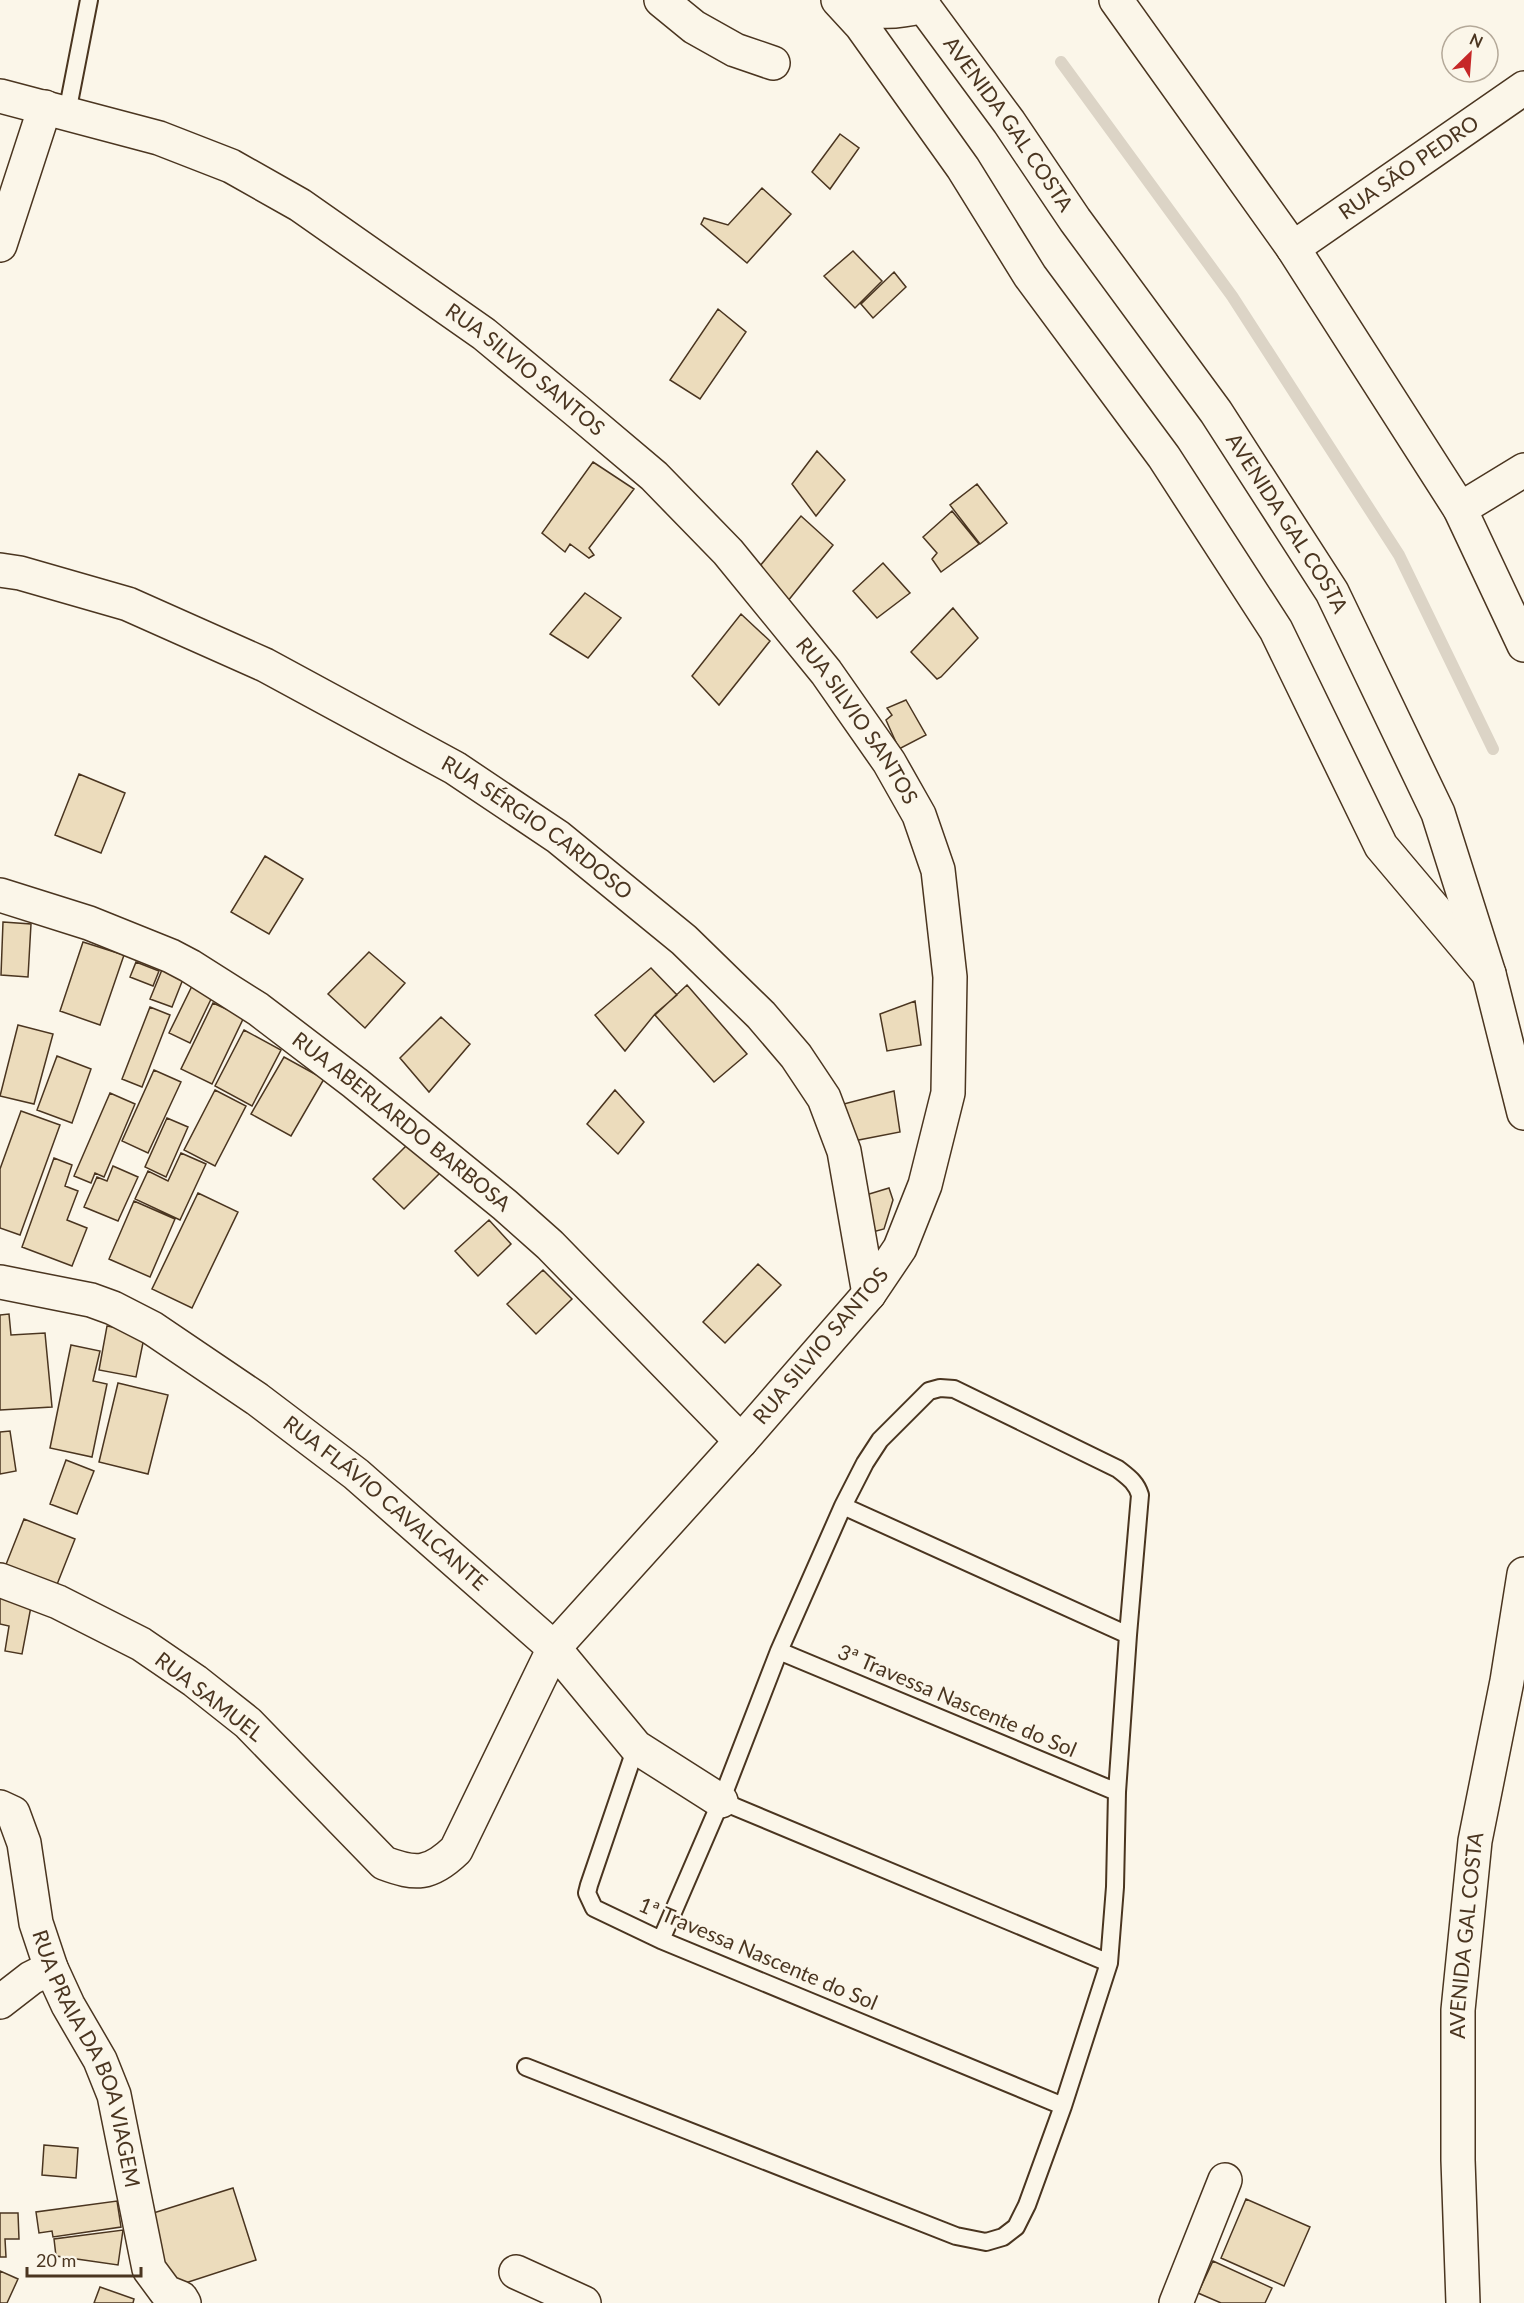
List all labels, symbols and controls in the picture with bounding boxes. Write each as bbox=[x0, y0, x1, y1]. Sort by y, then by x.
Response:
north arrow bbox=[1440, 24, 1500, 84]
text: N bbox=[1467, 29, 1486, 51]
street label: AVENIDA GAL COSTA bbox=[939, 31, 1080, 216]
street label: RUA SÃO PEDRO bbox=[1333, 109, 1483, 224]
street label: RUA SILVIO SANTOS bbox=[442, 297, 611, 440]
street label: AVENIDA GAL COSTA bbox=[1222, 428, 1354, 617]
street label: RUA SILVIO SANTOS bbox=[792, 632, 924, 808]
street label: RUA SÉRGIO CARDOSO bbox=[438, 749, 638, 904]
street label: RUA ABERLARDO BARBOSA bbox=[288, 1026, 517, 1216]
street label: RUA SILVIO SANTOS bbox=[747, 1262, 893, 1428]
street label: RUA FLÁVIO CAVALCANTE bbox=[279, 1410, 493, 1595]
street label: 3ª Travessa Nascente do Sol bbox=[834, 1638, 1081, 1761]
street label: RUA SAMUEL bbox=[151, 1646, 269, 1746]
street label: AVENIDA GAL COSTA bbox=[1444, 1829, 1488, 2039]
street label: 1ª Travessa Nascente do Sol bbox=[635, 1891, 882, 2014]
street label: RUA PRAIA DA BOA VIAGEM bbox=[28, 1926, 146, 2189]
scale bar bbox=[27, 2240, 141, 2278]
text: 20 m bbox=[36, 2249, 76, 2271]

